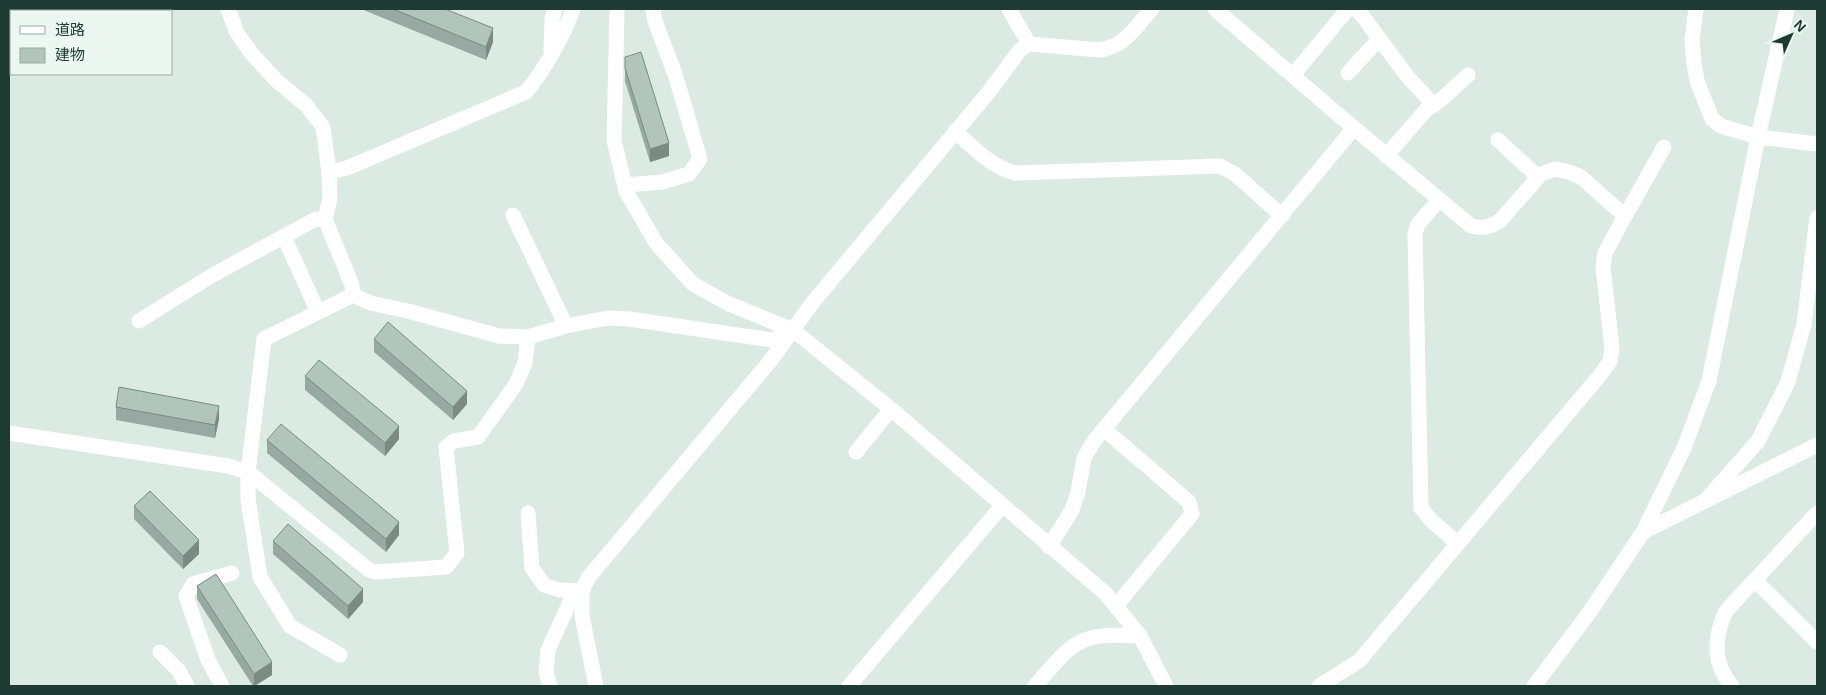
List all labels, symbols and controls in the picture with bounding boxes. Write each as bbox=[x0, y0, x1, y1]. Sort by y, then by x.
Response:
legend bbox=[10, 10, 172, 75]
north arrow bbox=[1766, 10, 1816, 60]
text: N bbox=[1791, 17, 1809, 35]
text: 道路 bbox=[55, 21, 85, 38]
text: 建物 bbox=[55, 46, 85, 63]

